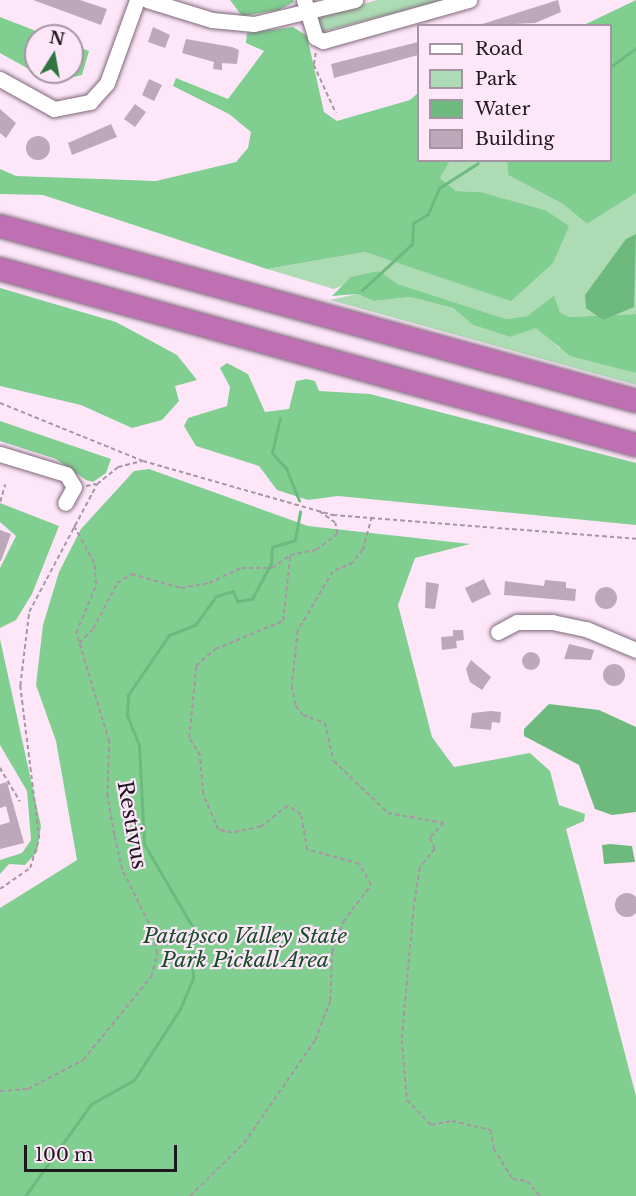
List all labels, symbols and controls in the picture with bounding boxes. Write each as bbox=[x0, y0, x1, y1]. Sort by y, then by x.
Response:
north arrow bbox=[24, 24, 84, 84]
legend bbox=[417, 24, 612, 162]
text: N bbox=[48, 27, 66, 50]
text: Road bbox=[475, 38, 523, 60]
text: Park bbox=[475, 68, 517, 90]
text: Water bbox=[475, 98, 530, 120]
text: Building bbox=[475, 128, 554, 150]
street label: Restivus bbox=[112, 779, 152, 871]
park label: Patapsco Valley State Park Pickall Area bbox=[143, 923, 347, 973]
scale bar bbox=[27, 1133, 180, 1171]
text: 100 m bbox=[35, 1144, 93, 1166]

